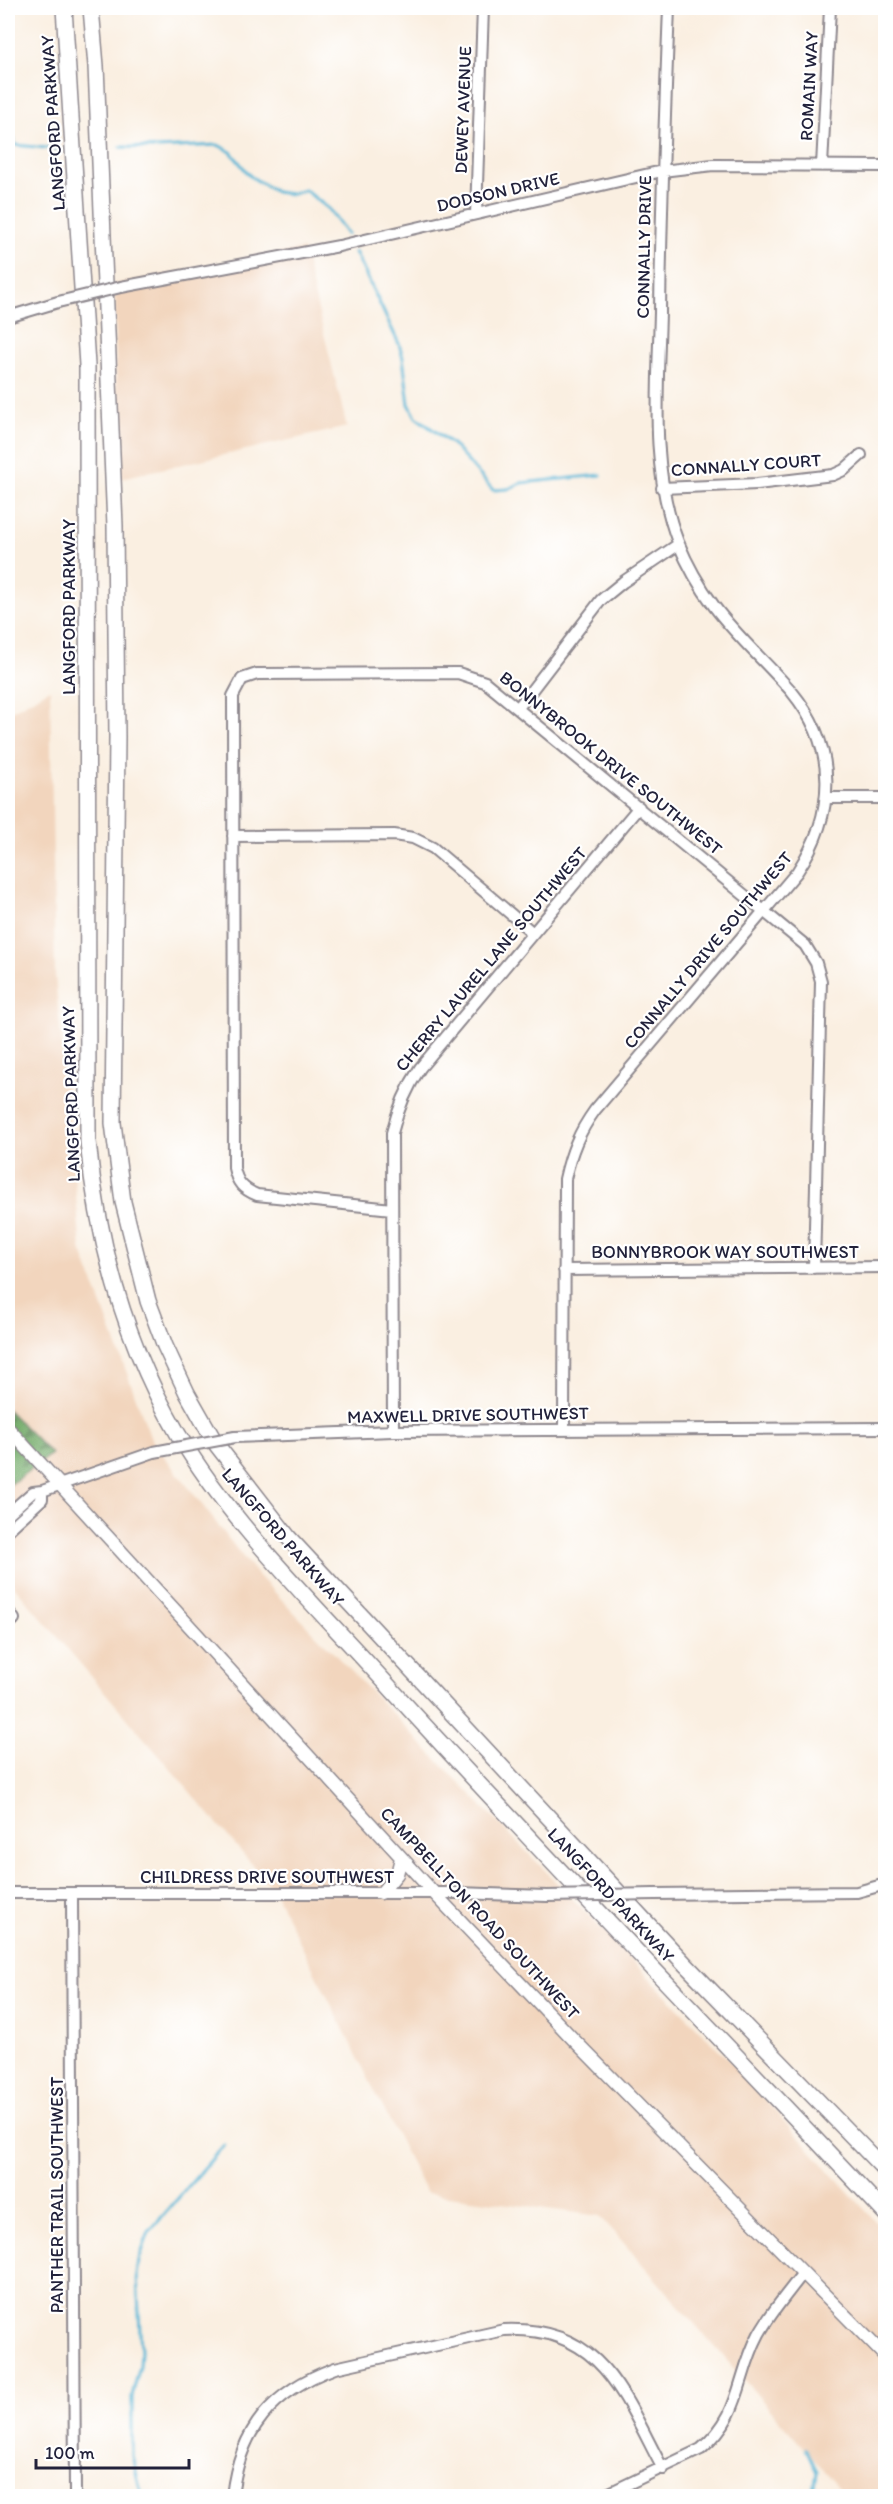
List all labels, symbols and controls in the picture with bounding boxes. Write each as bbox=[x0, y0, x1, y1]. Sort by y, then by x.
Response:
street label: ROMAIN WAY bbox=[795, 30, 823, 141]
street label: LANGFORD PARKWAY bbox=[36, 34, 70, 212]
street label: DEWEY AVENUE bbox=[450, 46, 476, 174]
street label: DODSON DRIVE bbox=[434, 167, 562, 217]
street label: CONNALLY DRIVE bbox=[632, 175, 656, 319]
street label: CONNALLY COURT bbox=[670, 449, 822, 481]
street label: LANGFORD PARKWAY bbox=[58, 518, 80, 695]
street label: BONNYBROOK DRIVE SOUTHWEST bbox=[495, 666, 727, 860]
street label: CHERRY LAUREL LANE SOUTHWEST bbox=[390, 842, 592, 1076]
street label: CONNALLY DRIVE SOUTHWEST bbox=[619, 847, 797, 1053]
street label: LANGFORD PARKWAY bbox=[57, 1005, 85, 1182]
street label: BONNYBROOK WAY SOUTHWEST bbox=[591, 1241, 859, 1263]
street label: MAXWELL DRIVE SOUTHWEST bbox=[347, 1402, 589, 1428]
street label: LANGFORD PARKWAY bbox=[217, 1463, 350, 1611]
street label: CAMPBELLTON ROAD SOUTHWEST bbox=[376, 1802, 584, 2024]
street label: LANGFORD PARKWAY bbox=[543, 1823, 680, 1967]
street label: CHILDRESS DRIVE SOUTHWEST bbox=[140, 1866, 394, 1888]
street label: PANTHER TRAIL SOUTHWEST bbox=[46, 2077, 68, 2313]
scale bar bbox=[36, 2432, 189, 2470]
text: 100 m bbox=[45, 2442, 95, 2464]

